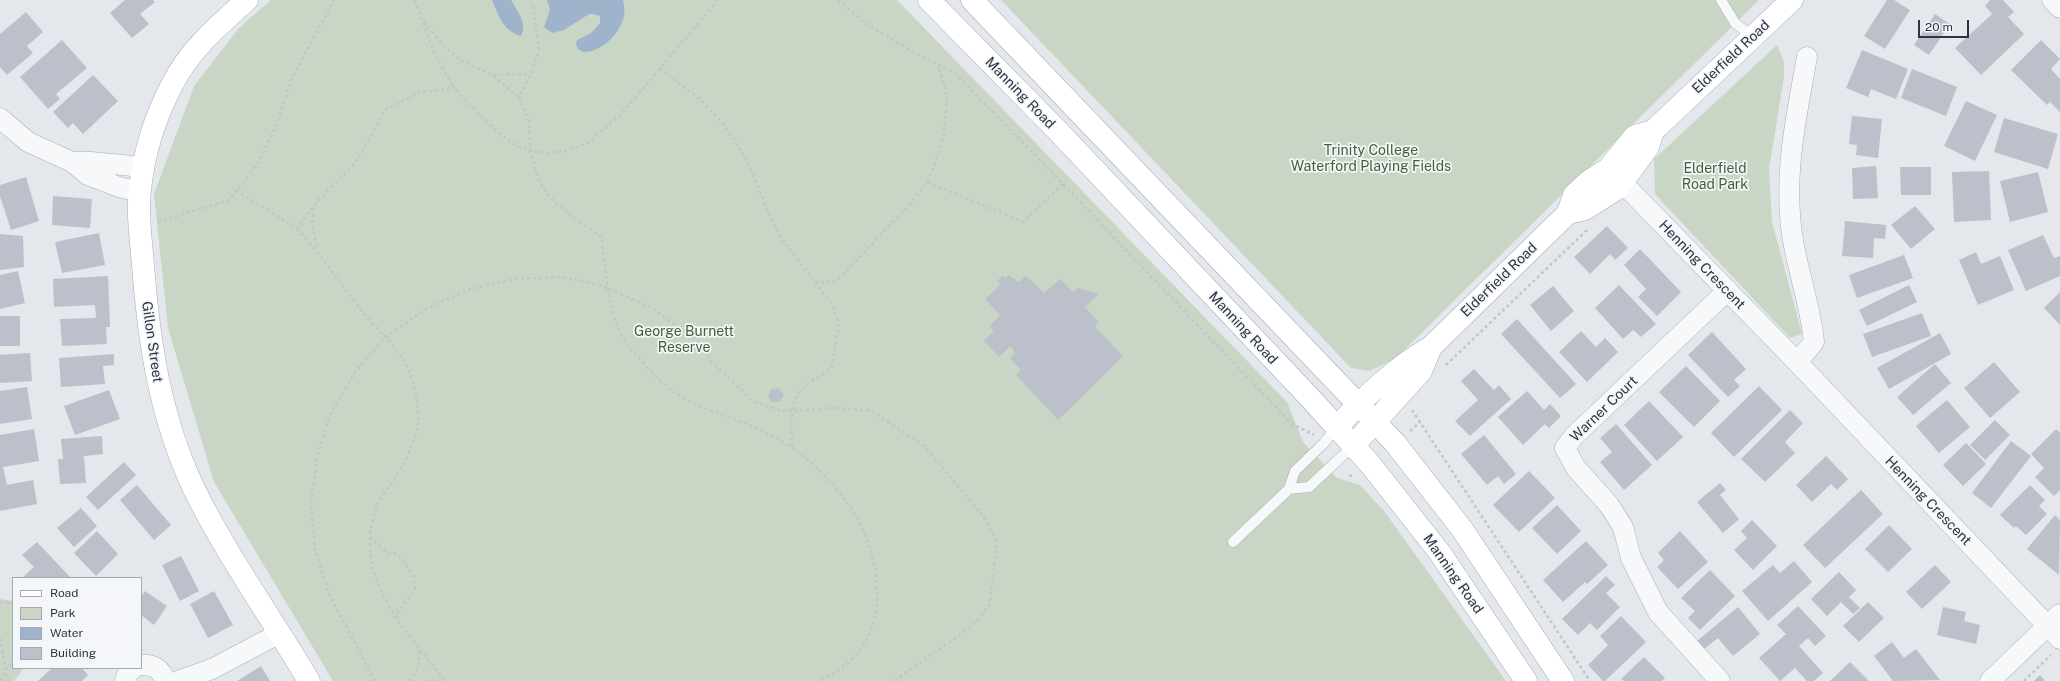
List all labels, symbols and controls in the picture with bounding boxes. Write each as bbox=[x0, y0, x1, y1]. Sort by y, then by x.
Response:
scale bar bbox=[1920, 12, 1971, 38]
street label: Elderfield Road bbox=[1689, 17, 1773, 97]
text: 20 m bbox=[1925, 20, 1953, 34]
street label: Manning Road bbox=[982, 54, 1058, 132]
park label: Trinity College Waterford Playing Fields bbox=[1291, 143, 1451, 176]
park label: Elderfield Road Park bbox=[1682, 161, 1748, 194]
street label: Henning Crescent bbox=[1655, 217, 1749, 313]
street label: Elderfield Road bbox=[1457, 239, 1541, 321]
street label: Manning Road bbox=[1205, 288, 1281, 368]
street label: Gillon Street bbox=[138, 300, 166, 384]
park label: George Burnett Reserve bbox=[634, 324, 734, 356]
street label: Warner Court bbox=[1567, 373, 1641, 445]
street label: Henning Crescent bbox=[1881, 453, 1975, 549]
street label: Manning Road bbox=[1419, 531, 1487, 617]
legend bbox=[12, 577, 142, 669]
text: Road bbox=[50, 586, 78, 600]
text: Park bbox=[50, 606, 76, 620]
text: Water bbox=[50, 626, 83, 640]
text: Building bbox=[50, 646, 96, 660]

